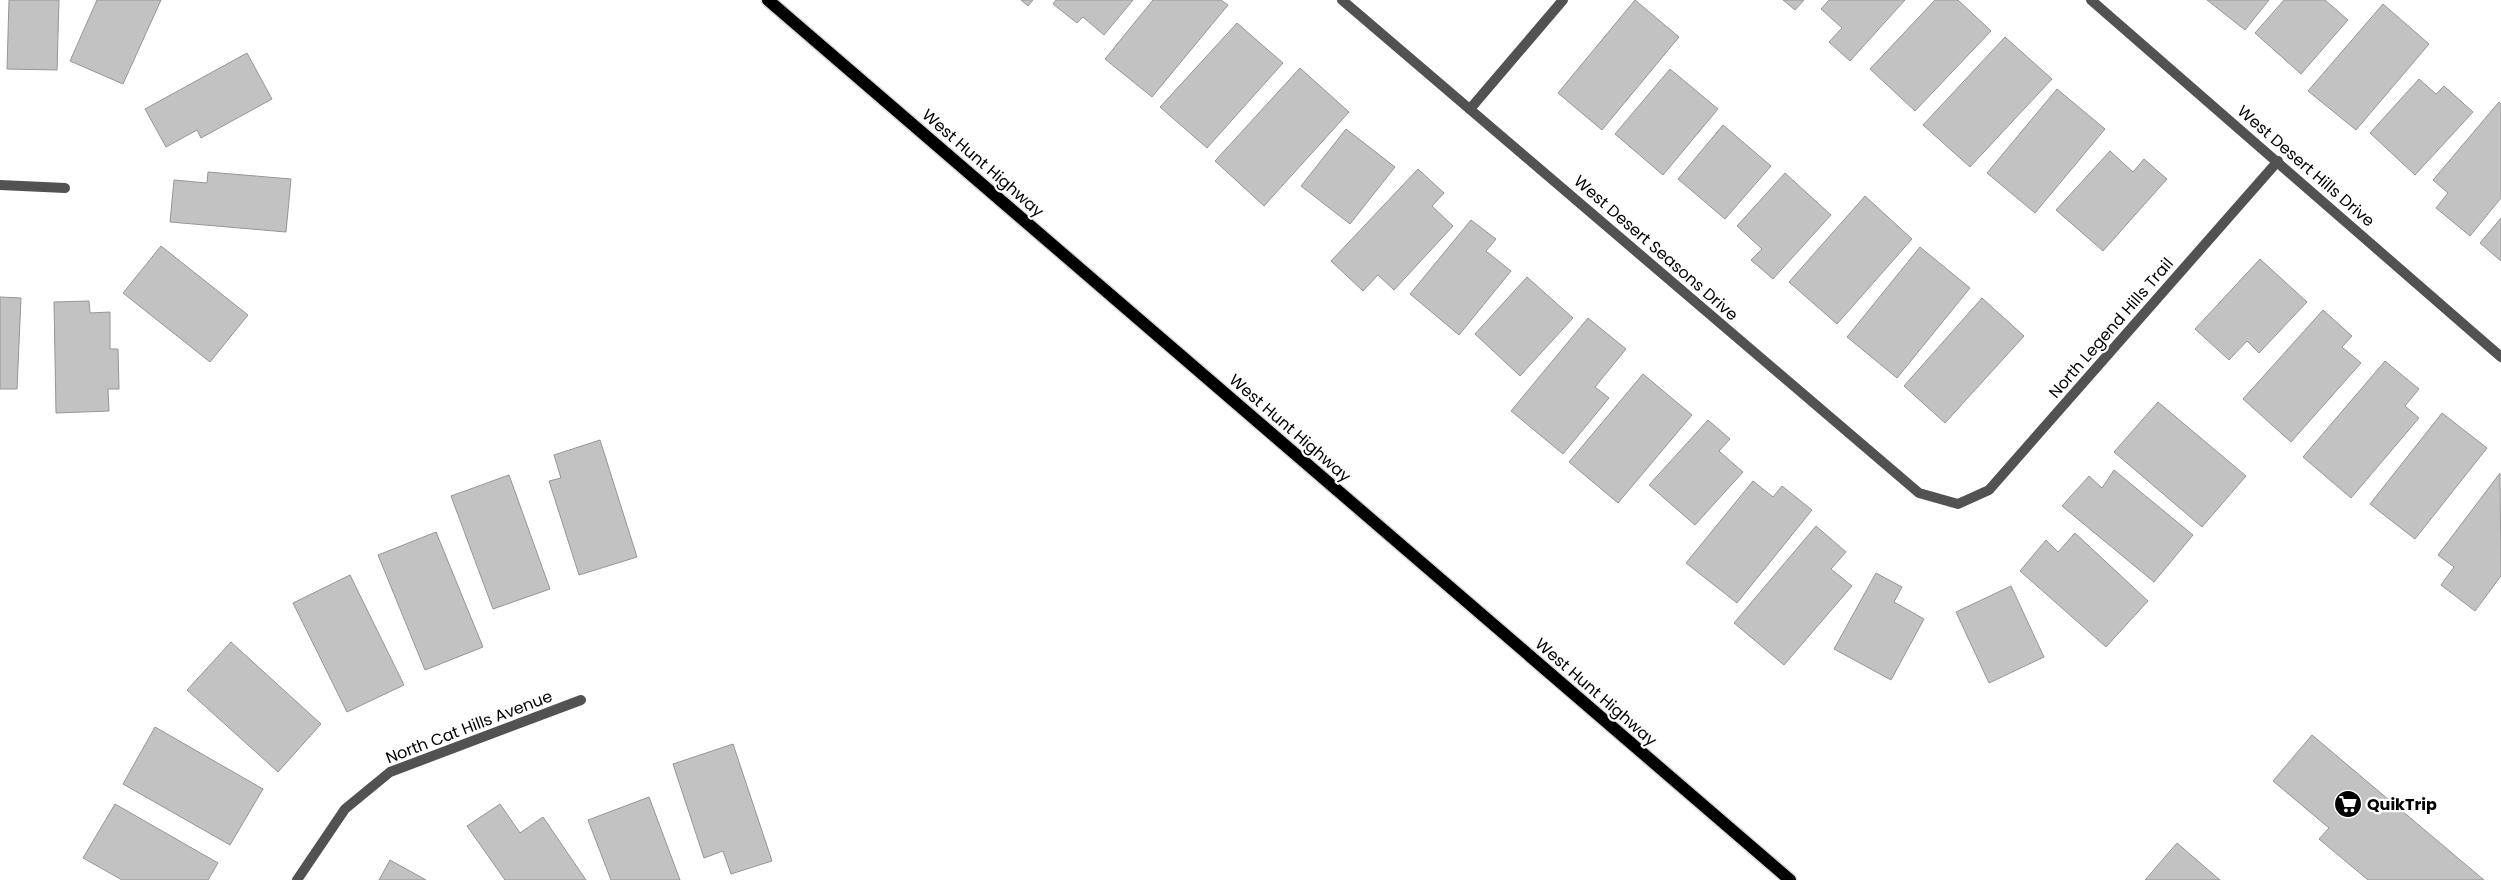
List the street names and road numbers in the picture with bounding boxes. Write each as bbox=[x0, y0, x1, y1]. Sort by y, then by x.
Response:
street label: West Desert Hills Drive bbox=[2232, 100, 2380, 232]
street label: West Hunt Highway bbox=[917, 104, 1049, 222]
street label: West Desert Seasons Drive bbox=[1569, 170, 1743, 326]
street label: North Legend Hills Trail bbox=[2043, 253, 2179, 403]
street label: West Hunt Highway bbox=[1224, 369, 1356, 487]
street label: West Hunt Highway bbox=[1530, 633, 1662, 751]
street label: North Cat Hills Avenue bbox=[382, 685, 556, 769]

